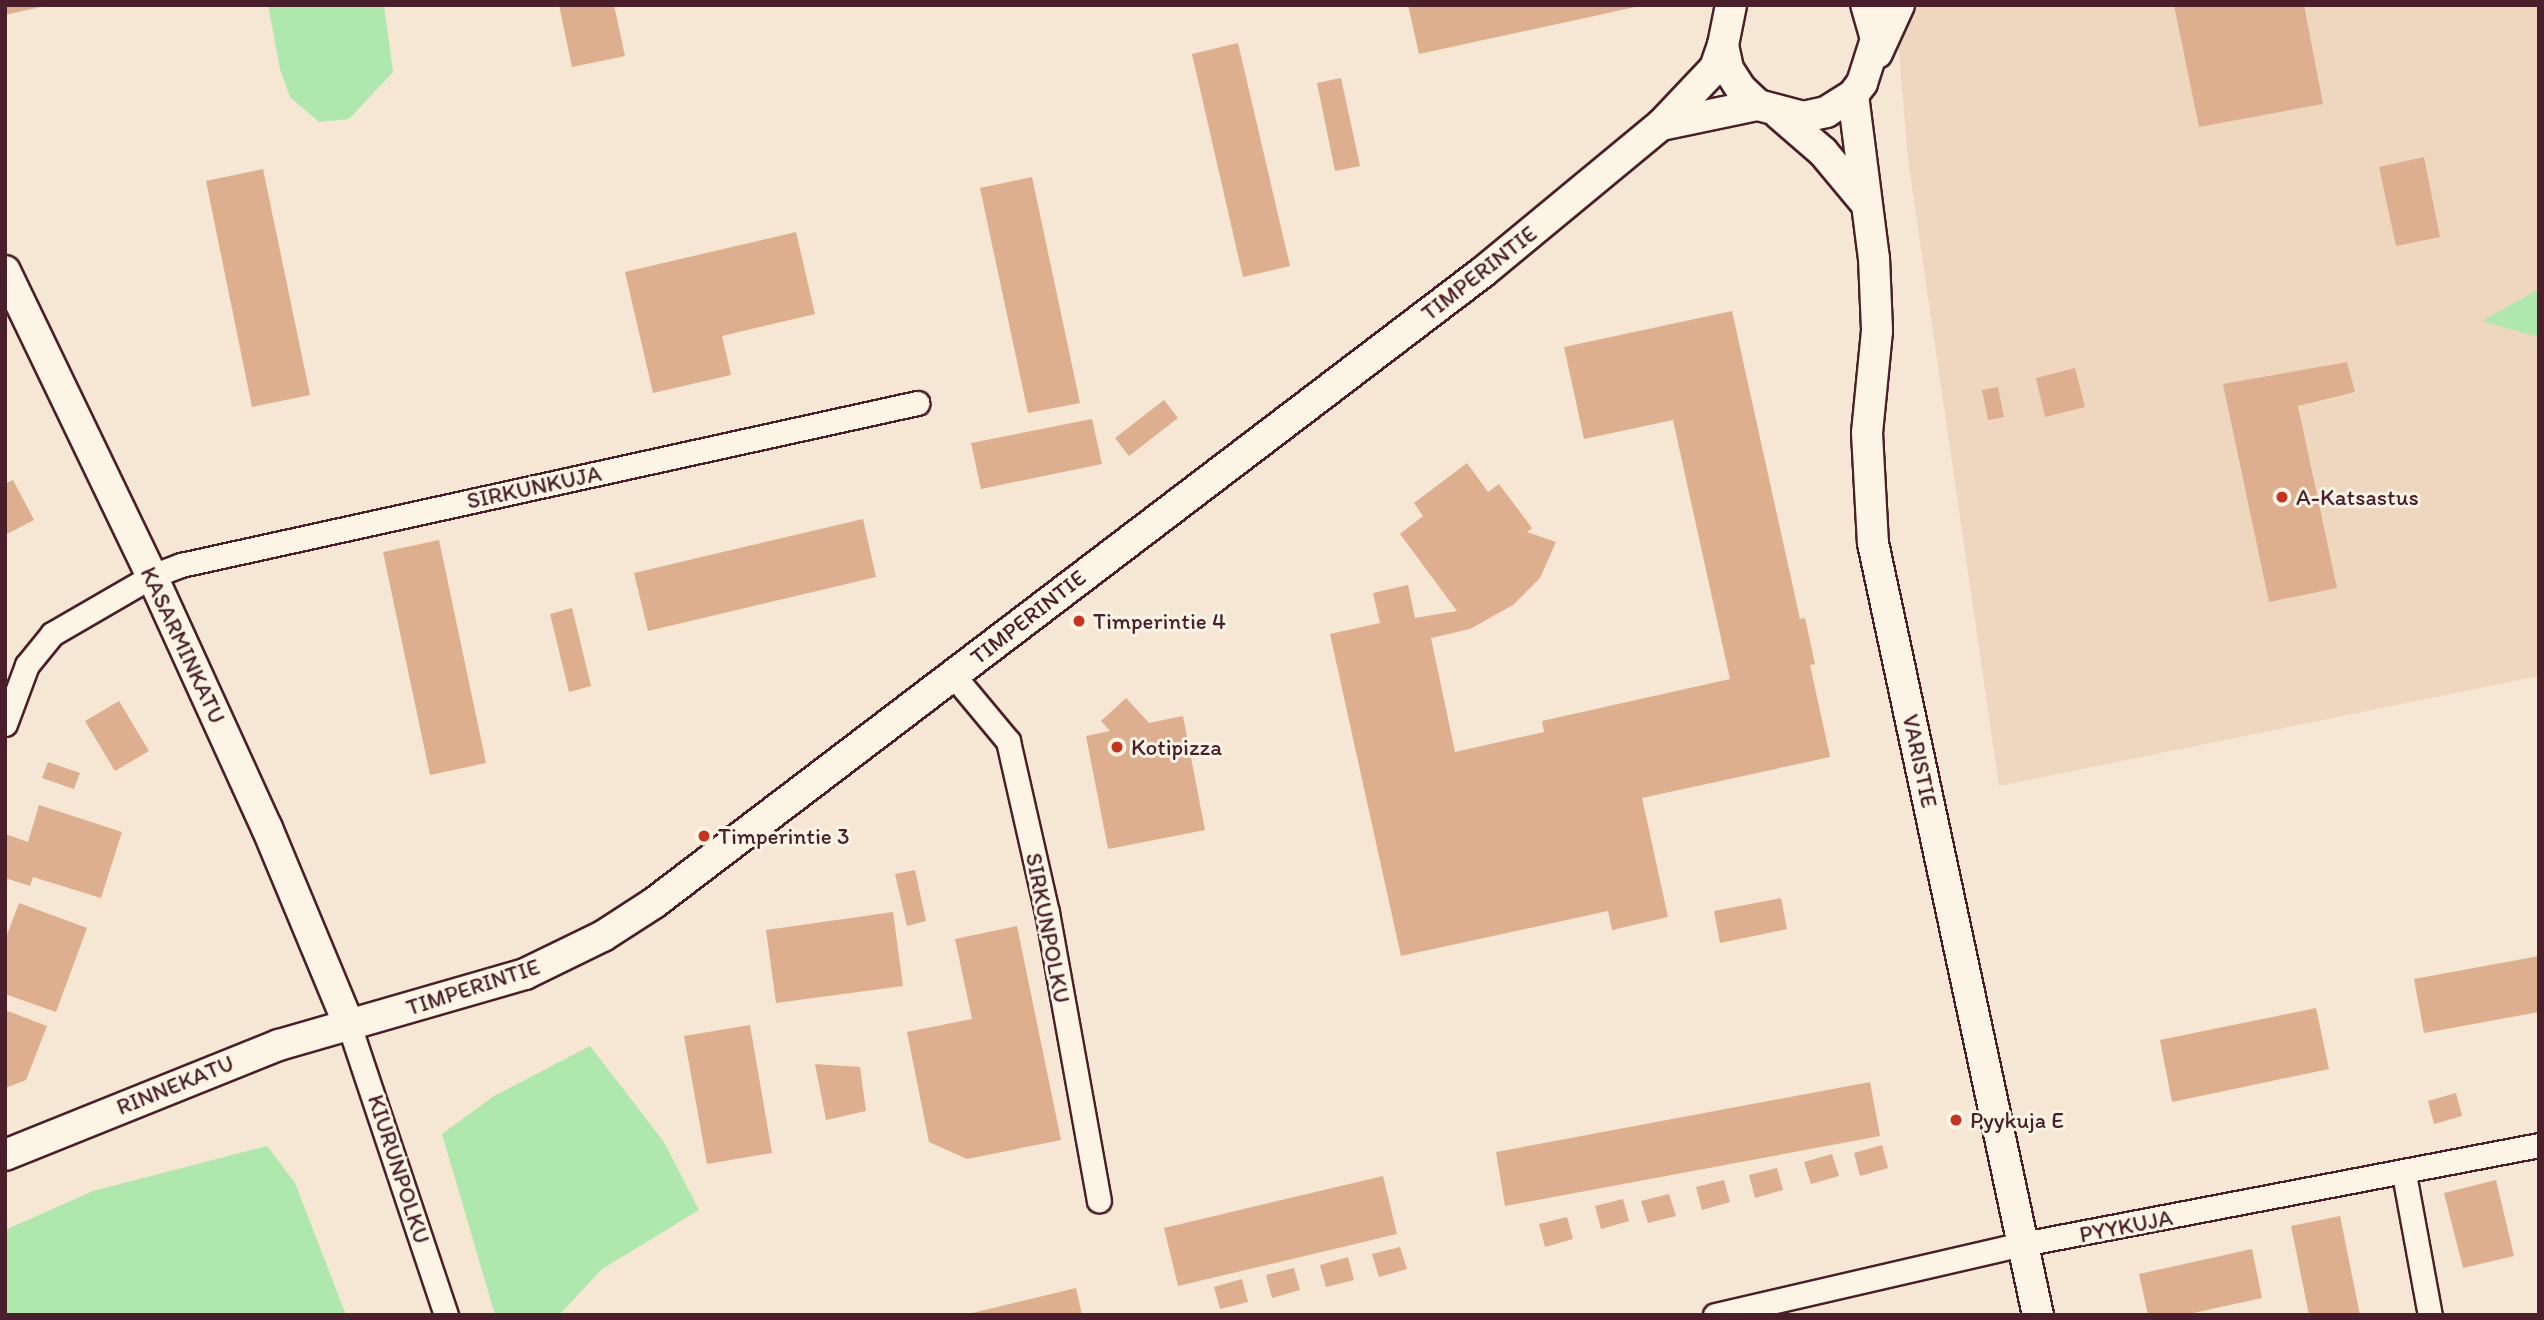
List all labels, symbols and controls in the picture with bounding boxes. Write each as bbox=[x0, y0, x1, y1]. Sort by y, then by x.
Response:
street label: TIMPERINTIE bbox=[1416, 219, 1542, 327]
street label: SIRKUNKUJA bbox=[464, 459, 604, 515]
place label: A-Katsastus bbox=[2296, 483, 2419, 511]
marker: A-Katsastus bbox=[2274, 489, 2290, 505]
street label: KASARMINKATU bbox=[135, 562, 231, 728]
street label: TIMPERINTIE bbox=[965, 563, 1091, 671]
place label: Timperintie 4 bbox=[1093, 607, 1226, 635]
marker: Timperintie 4 bbox=[1071, 613, 1087, 629]
street label: VARISTIE bbox=[1897, 712, 1943, 810]
place label: Kotipizza bbox=[1131, 733, 1222, 761]
marker: Kotipizza bbox=[1109, 739, 1125, 755]
place label: Timperintie 3 bbox=[718, 822, 849, 850]
marker: Timperintie 3 bbox=[696, 828, 712, 844]
street label: SIRKUNPOLKU bbox=[1020, 851, 1076, 1005]
street label: TIMPERINTIE bbox=[403, 952, 543, 1022]
street label: RINNEKATU bbox=[112, 1049, 238, 1121]
street label: KIURUNPOLKU bbox=[362, 1091, 436, 1247]
place label: Pyykuja E bbox=[1970, 1106, 2064, 1134]
marker: Pyykuja E bbox=[1948, 1112, 1964, 1128]
street label: PYYKUJA bbox=[2077, 1203, 2175, 1249]

